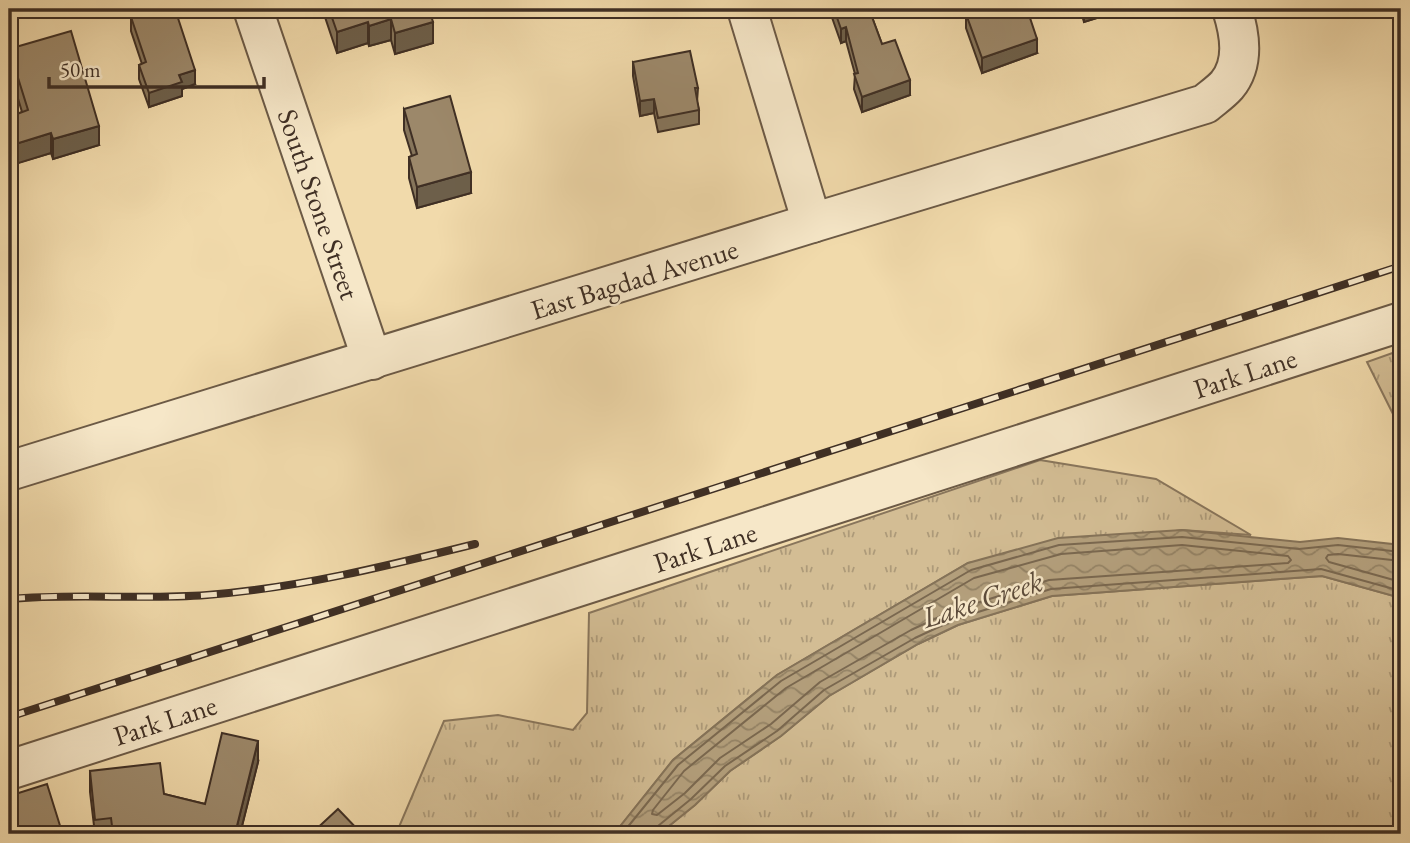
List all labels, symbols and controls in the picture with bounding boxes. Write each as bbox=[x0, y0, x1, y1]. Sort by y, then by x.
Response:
scale bar bbox=[49, 46, 264, 90]
text: 50 m bbox=[60, 56, 101, 83]
street label: South Stone Street bbox=[270, 104, 368, 304]
street label: East Bagdad Avenue bbox=[526, 230, 742, 328]
street label: Park Lane bbox=[1189, 339, 1301, 407]
street label: Park Lane bbox=[649, 513, 761, 581]
water label: Lake Creek bbox=[916, 561, 1048, 637]
street label: Park Lane bbox=[109, 686, 221, 754]

